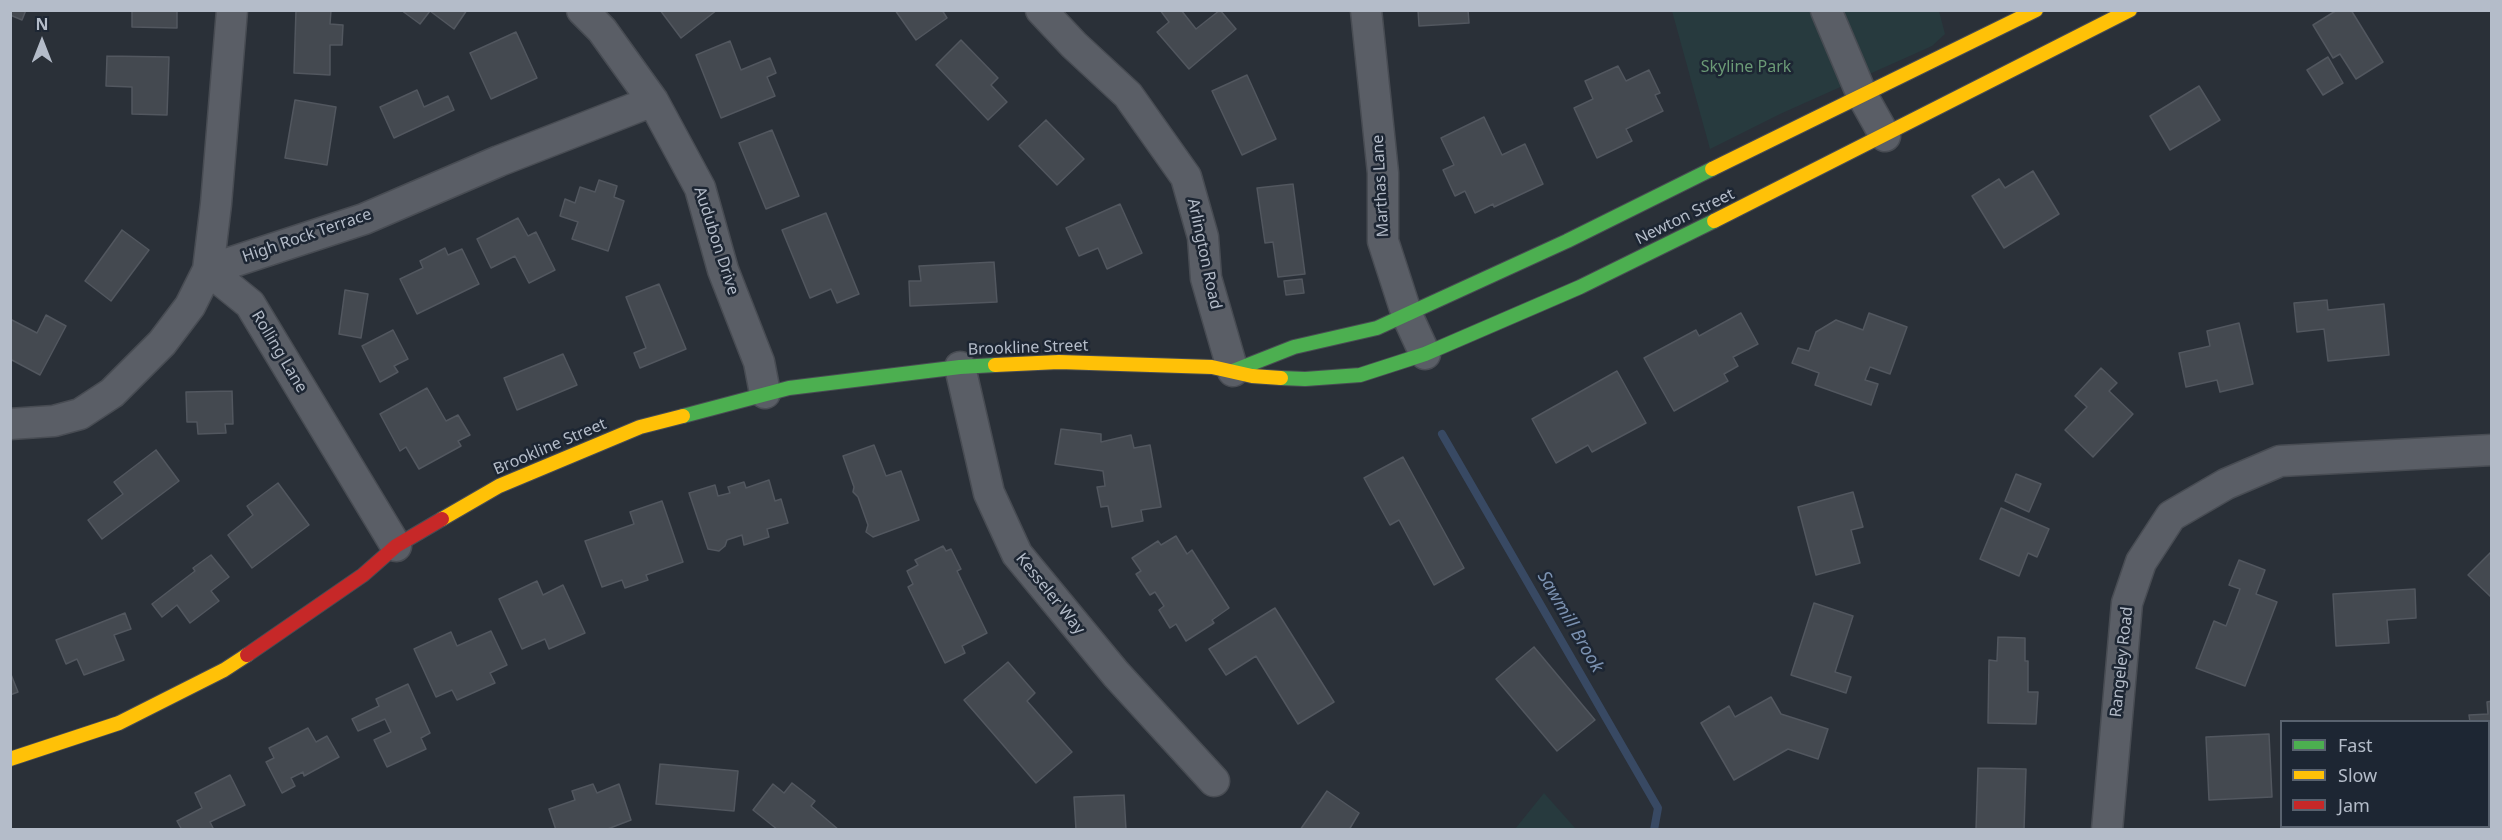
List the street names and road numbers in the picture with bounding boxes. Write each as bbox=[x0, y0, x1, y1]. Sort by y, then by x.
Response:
street label: Marthas Lane bbox=[1369, 134, 1393, 238]
street label: Audubon Drive bbox=[689, 184, 743, 298]
street label: Newton Street bbox=[1632, 185, 1738, 249]
street label: Arlington Road bbox=[1183, 197, 1225, 311]
street label: High Rock Terrace bbox=[240, 205, 374, 267]
street label: Rolling Lane bbox=[247, 308, 311, 396]
street label: Brookline Street bbox=[967, 336, 1089, 360]
street label: Brookline Street bbox=[491, 415, 609, 479]
street label: Kesseler Way bbox=[1011, 550, 1089, 638]
street label: Rangeley Road bbox=[2107, 606, 2137, 718]

